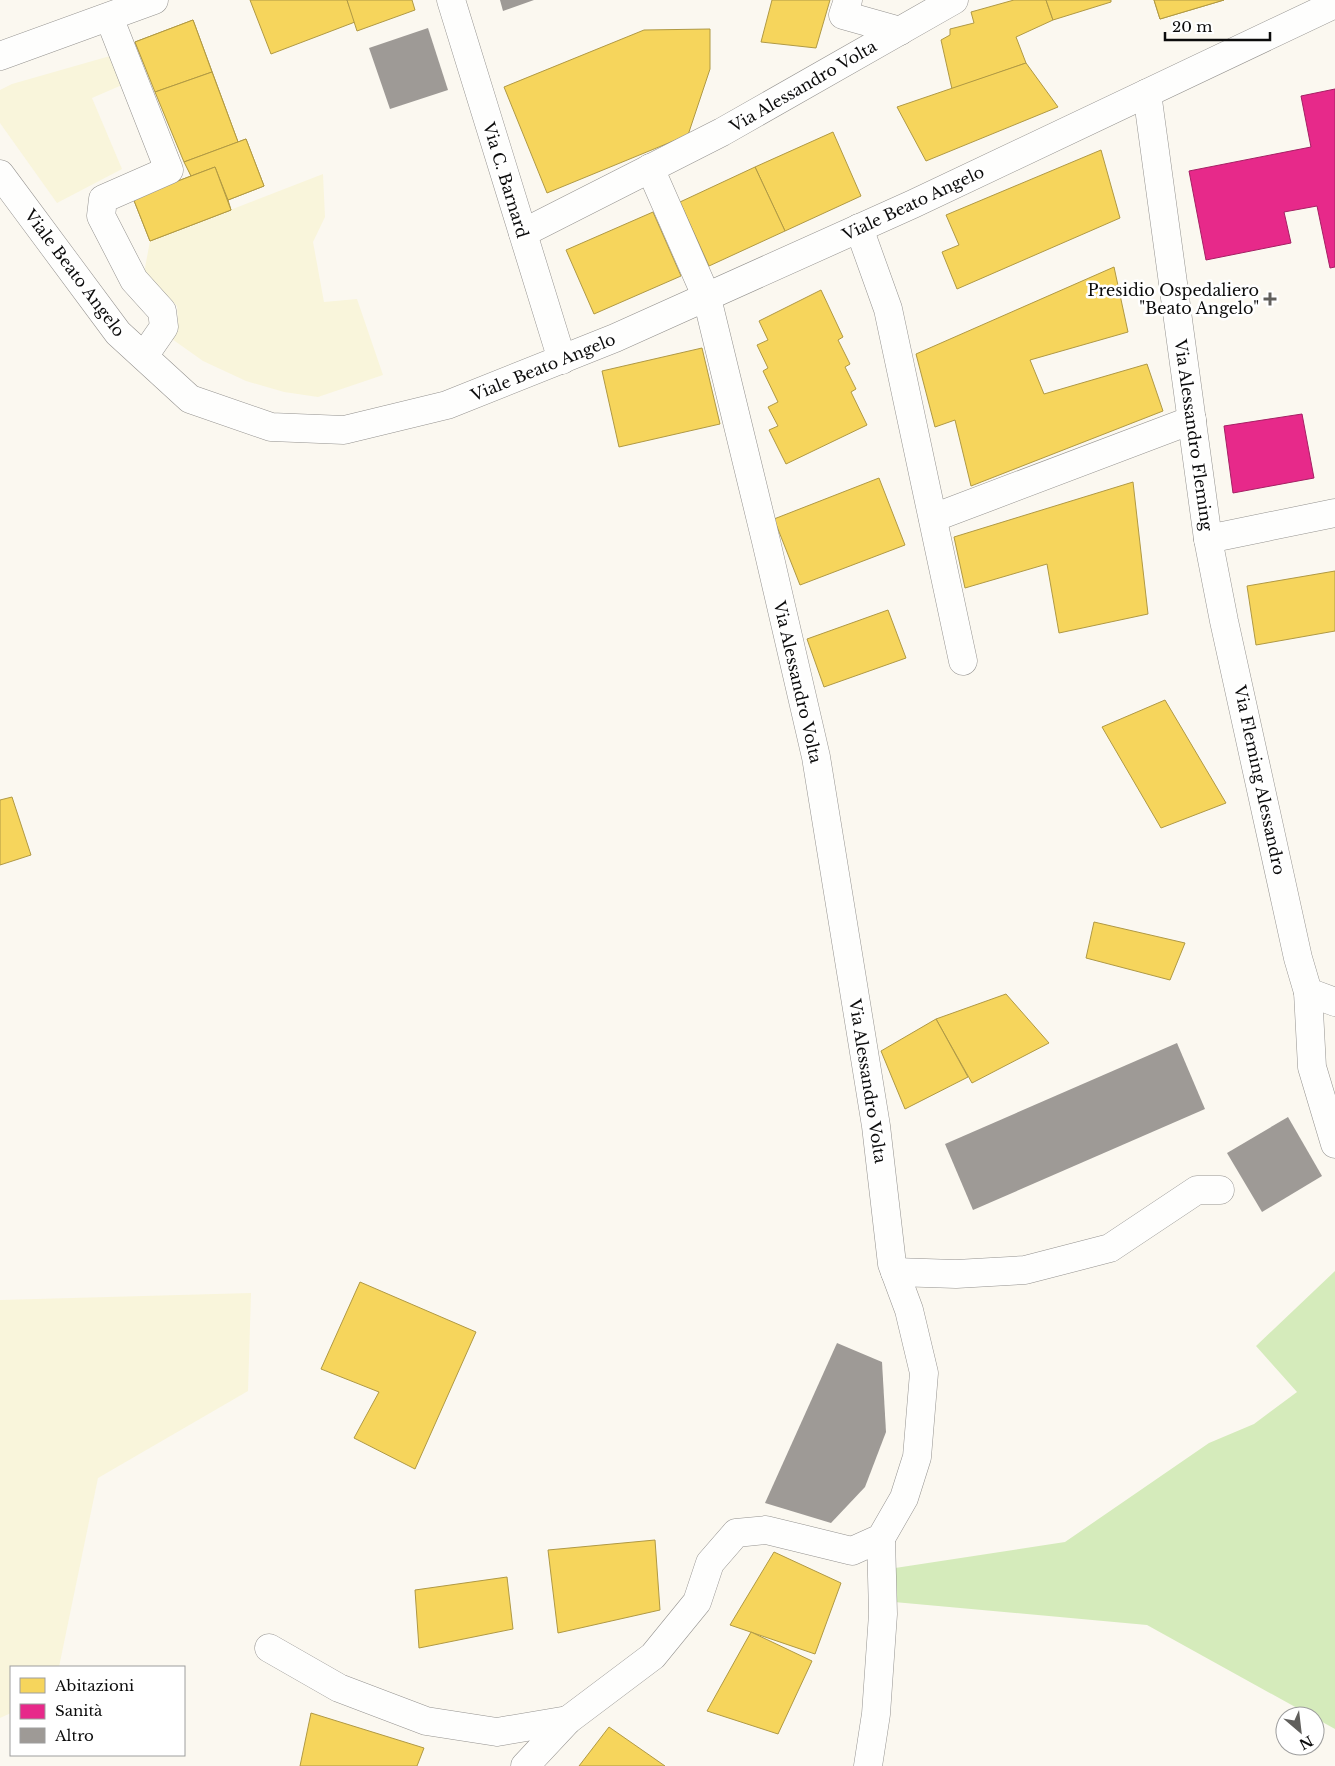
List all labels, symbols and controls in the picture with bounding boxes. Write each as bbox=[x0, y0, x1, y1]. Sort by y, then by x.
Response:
scale bar bbox=[1165, 10, 1270, 42]
text: 20 m bbox=[1172, 17, 1212, 36]
street label: Via Alessandro Volta bbox=[725, 36, 880, 137]
street label: Via C. Barnard bbox=[479, 119, 533, 240]
street label: Viale Beato Angelo bbox=[838, 161, 987, 245]
street label: Viale Beato Angelo bbox=[20, 205, 129, 341]
place label: Presidio Ospedaliero "Beato Angelo" bbox=[1088, 280, 1259, 318]
marker: Presidio Ospedaliero "Beato Angelo" bbox=[1263, 292, 1277, 306]
street label: Viale Beato Angelo bbox=[467, 329, 618, 406]
street label: Via Alessandro Fleming bbox=[1171, 337, 1217, 532]
street label: Via Alessandro Volta bbox=[769, 598, 826, 765]
street label: Via Fleming Alessandro bbox=[1230, 683, 1290, 877]
street label: Via Alessandro Volta bbox=[845, 996, 891, 1165]
legend bbox=[10, 1666, 185, 1756]
text: Abitazioni bbox=[54, 1676, 134, 1695]
text: Sanità bbox=[55, 1701, 103, 1720]
north arrow bbox=[1275, 1706, 1325, 1756]
text: Altro bbox=[54, 1726, 94, 1745]
text: N bbox=[1296, 1731, 1316, 1754]

